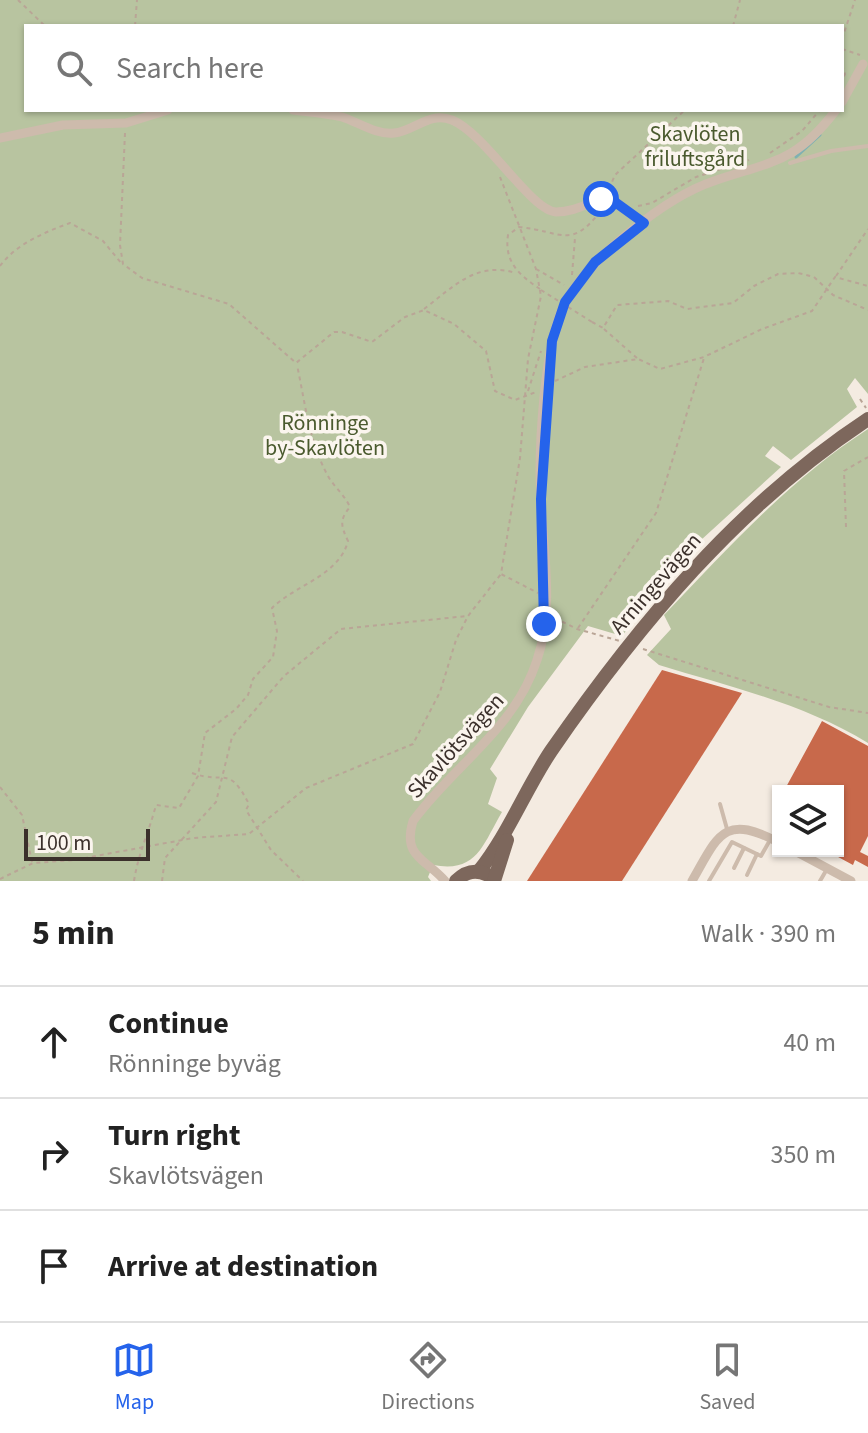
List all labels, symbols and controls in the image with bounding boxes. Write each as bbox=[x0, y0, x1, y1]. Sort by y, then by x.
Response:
search box bbox=[24, 24, 844, 112]
icon: search bbox=[52, 46, 96, 90]
text: Search here bbox=[116, 47, 264, 90]
park label: Skavlöten friluftsgård bbox=[645, 118, 745, 175]
route start bbox=[583, 181, 619, 217]
park label: Rönninge by-Skavlöten bbox=[265, 407, 385, 464]
street label: Arningevägen bbox=[603, 526, 709, 642]
route end bbox=[526, 606, 562, 642]
street label: Skavlötsvägen bbox=[400, 686, 512, 805]
map controls bbox=[772, 785, 844, 857]
button: layers bbox=[772, 785, 844, 857]
scale bar bbox=[24, 825, 150, 861]
text: 100 m bbox=[36, 827, 91, 859]
text: 5 min bbox=[32, 909, 115, 958]
text: Walk · 390 m bbox=[701, 915, 836, 952]
text: Continue bbox=[108, 1002, 229, 1045]
icon: ahead bbox=[32, 1020, 76, 1064]
text: 40 m bbox=[783, 1024, 836, 1061]
text: Rönninge byväg bbox=[108, 1045, 281, 1082]
text: Turn right bbox=[108, 1114, 240, 1157]
icon: right bbox=[32, 1132, 76, 1176]
text: 350 m bbox=[770, 1136, 836, 1173]
text: Skavlötsvägen bbox=[108, 1157, 264, 1194]
icon: arrive bbox=[32, 1244, 76, 1288]
text: Arrive at destination bbox=[108, 1245, 378, 1288]
tab: Map bbox=[112, 1338, 156, 1418]
tab: Directions bbox=[381, 1338, 474, 1418]
tab: Saved bbox=[699, 1338, 756, 1418]

